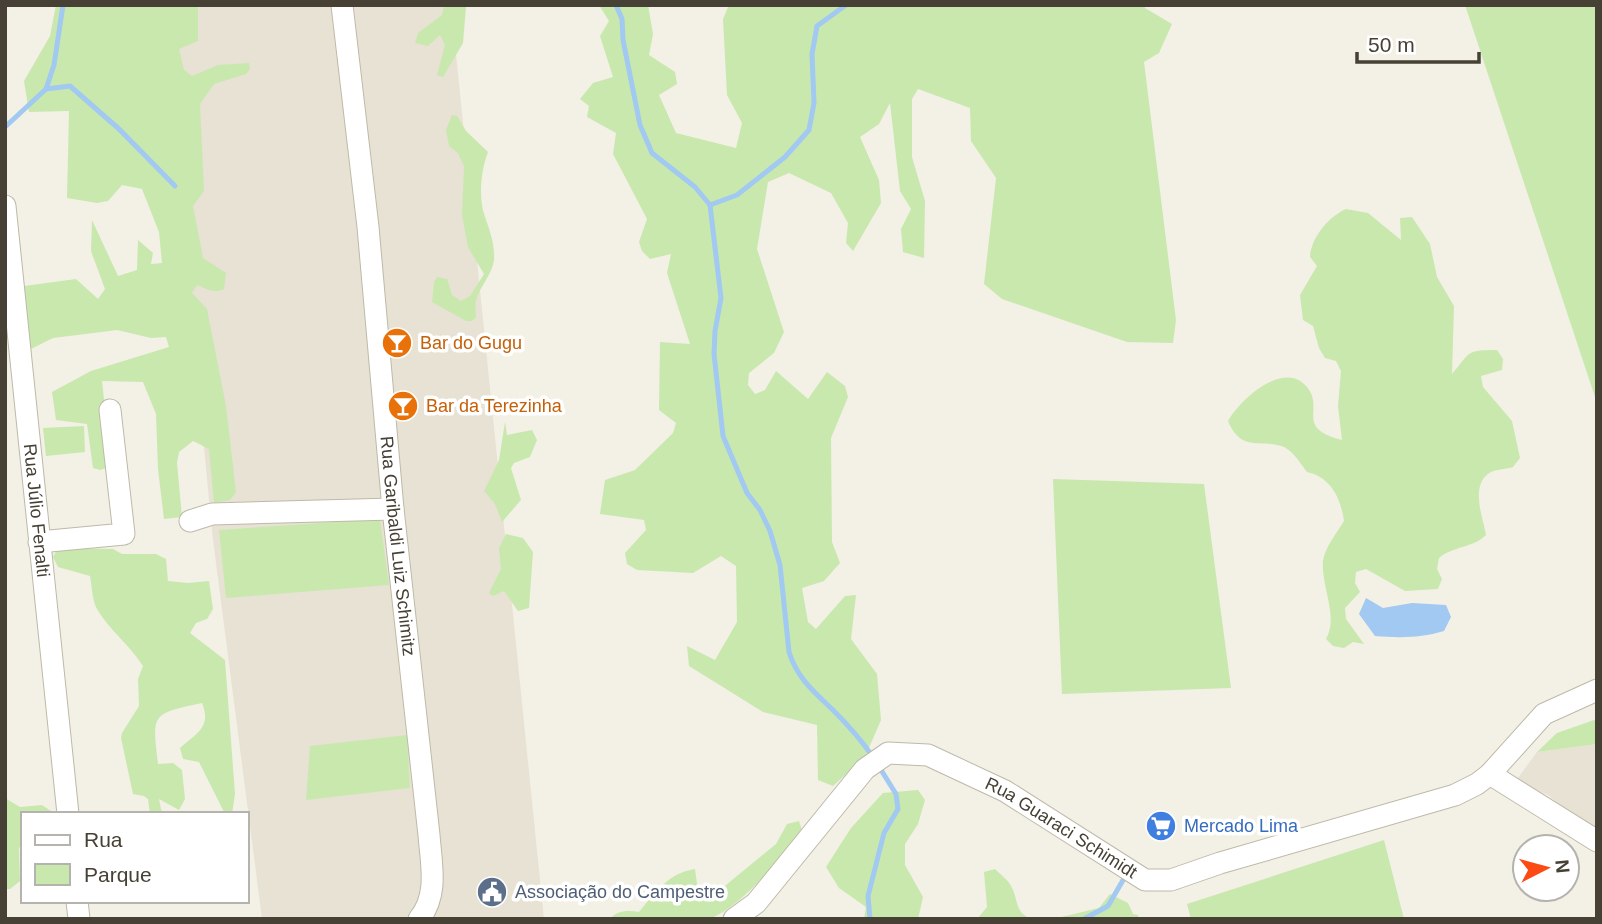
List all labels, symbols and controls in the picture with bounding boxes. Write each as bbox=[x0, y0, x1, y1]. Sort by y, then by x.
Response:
scale bar bbox=[1357, 21, 1480, 65]
text: 50 m bbox=[1368, 33, 1415, 56]
bar icon: Bar do Gugu bbox=[380, 326, 414, 360]
place label: Bar do Gugu bbox=[420, 333, 522, 353]
bar icon: Bar da Terezinha bbox=[386, 389, 420, 423]
place label: Bar da Terezinha bbox=[426, 396, 563, 416]
street label: Rua Garibaldi Luiz Schimitz bbox=[377, 435, 419, 657]
street label: Rua Júlio Fenalti bbox=[20, 443, 53, 578]
street label: Rua Guaraci Schimidt bbox=[982, 773, 1141, 882]
supermarket icon: Mercado Lima bbox=[1144, 809, 1178, 843]
legend bbox=[21, 812, 248, 903]
place label: Mercado Lima bbox=[1184, 816, 1299, 836]
text: Rua bbox=[84, 828, 123, 851]
north arrow bbox=[1511, 833, 1581, 903]
text: N bbox=[1551, 858, 1574, 874]
text: Parque bbox=[84, 863, 152, 886]
public building icon: Associação do Campestre bbox=[475, 875, 509, 909]
place label: Associação do Campestre bbox=[515, 882, 725, 902]

